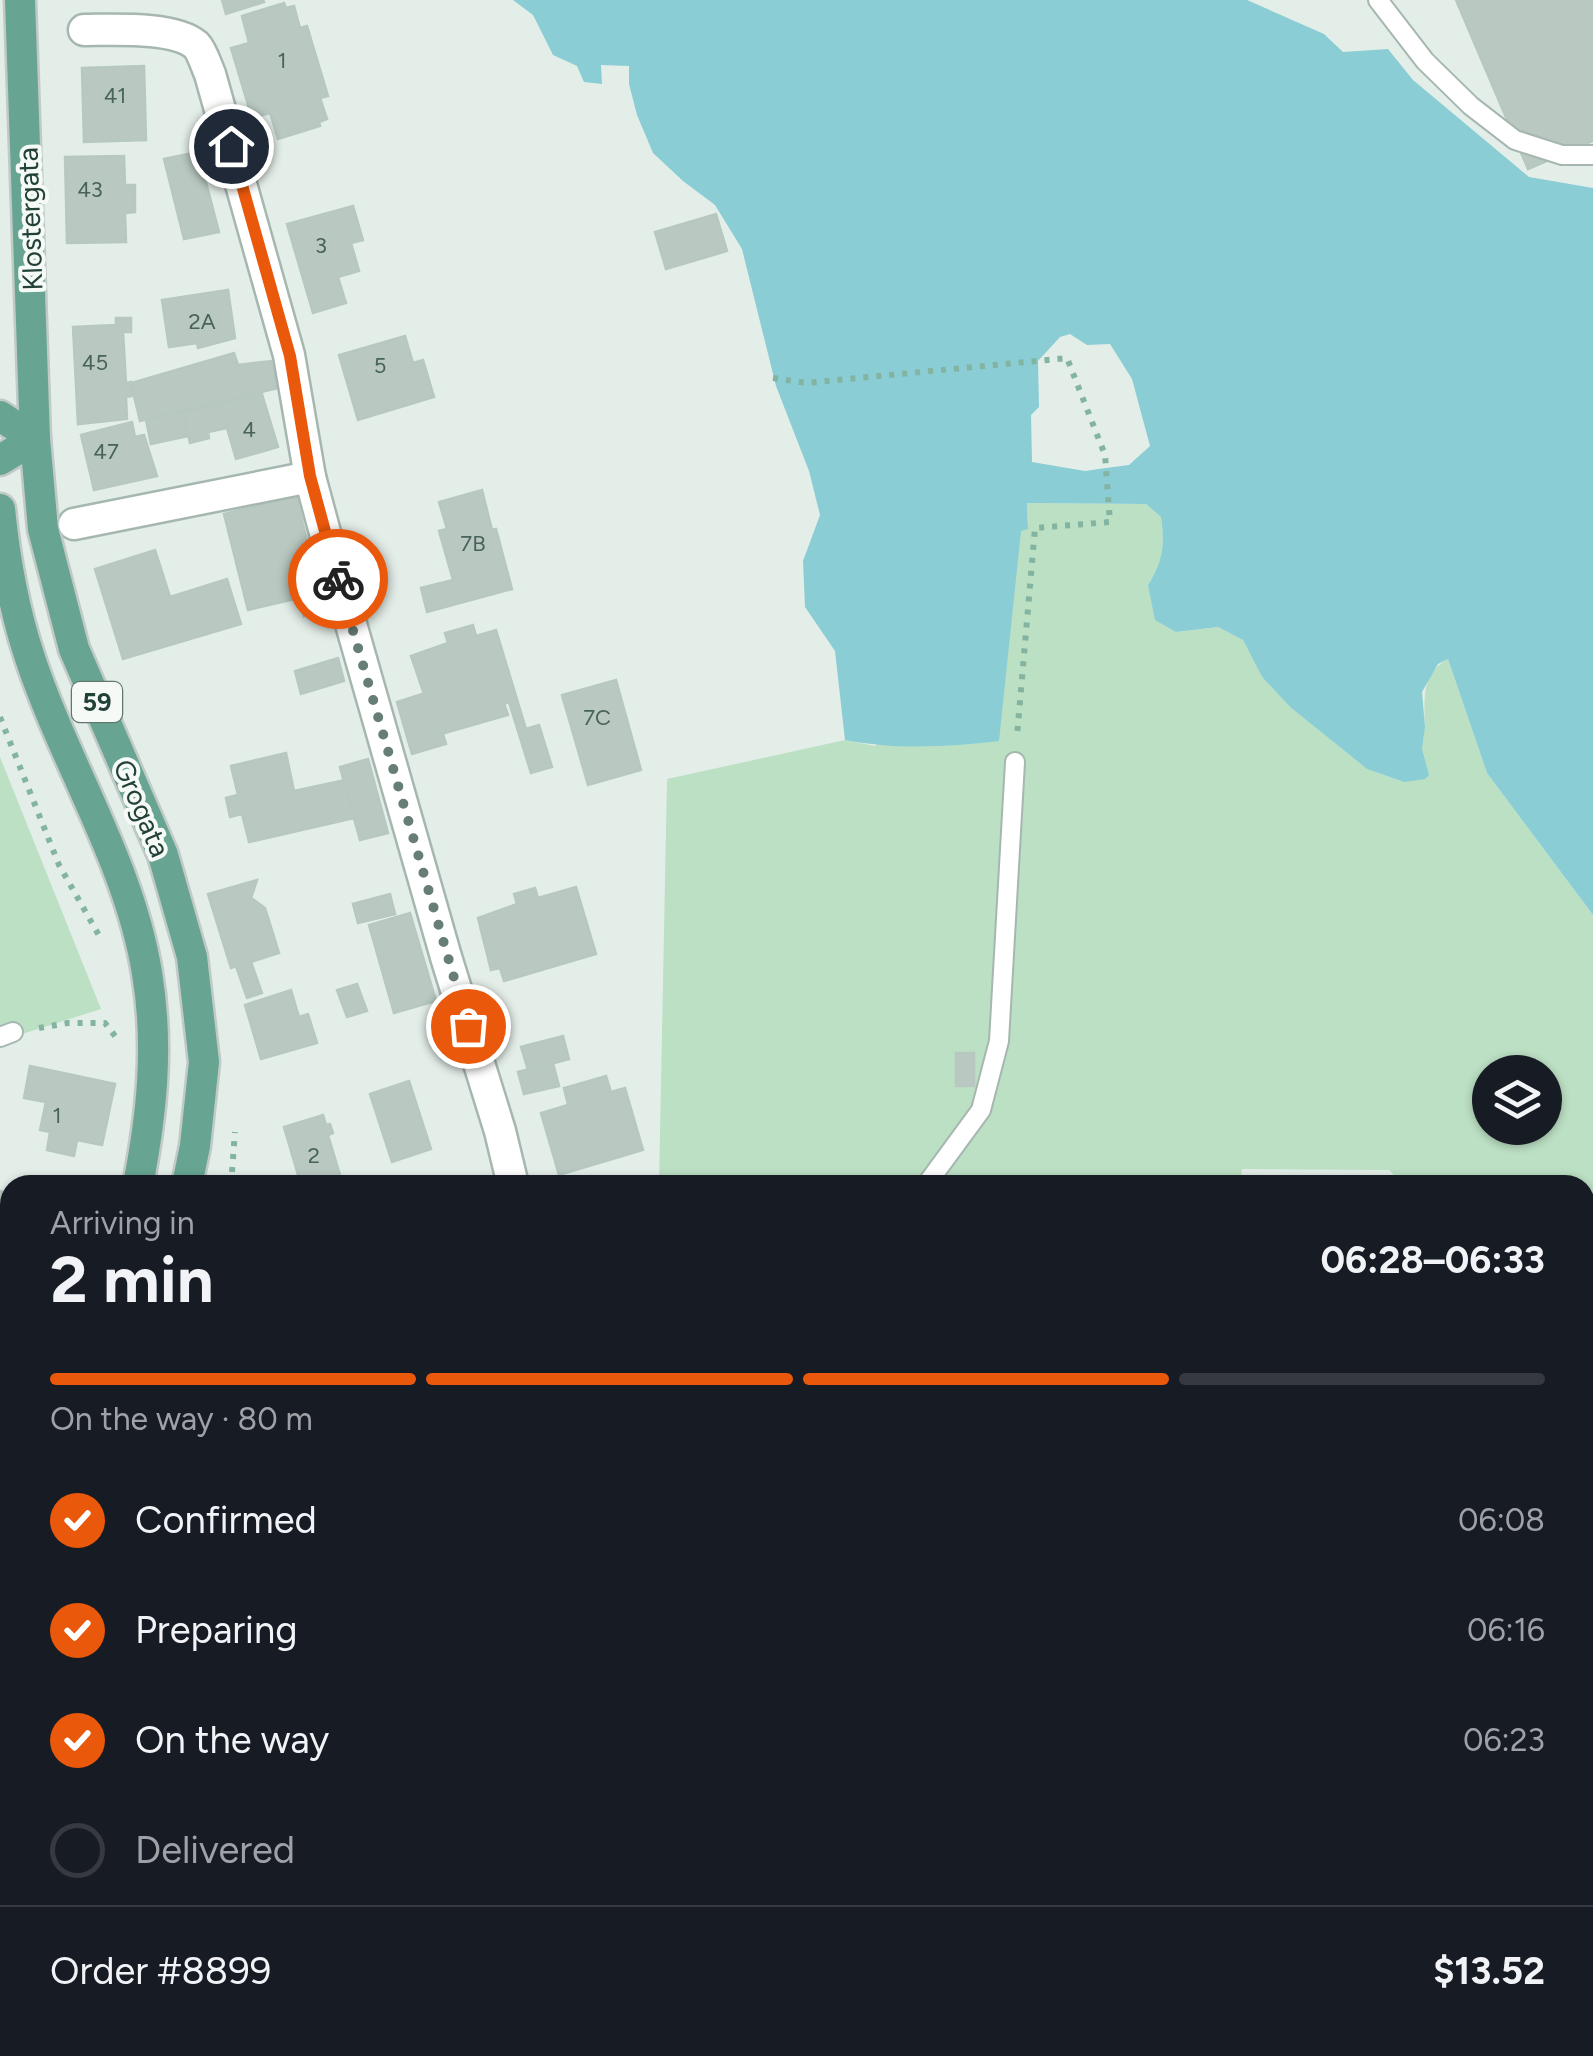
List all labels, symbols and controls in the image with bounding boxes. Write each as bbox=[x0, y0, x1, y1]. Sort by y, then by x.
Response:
house number: 1 bbox=[277, 47, 287, 74]
house number: 41 bbox=[104, 82, 126, 109]
pin bbox=[189, 104, 274, 189]
icon: home bbox=[204, 119, 259, 174]
street label: Klostergata bbox=[11, 147, 49, 291]
house number: 43 bbox=[77, 176, 103, 203]
house number: 3 bbox=[315, 232, 327, 259]
house number: 2A bbox=[188, 308, 216, 335]
house number: 45 bbox=[82, 349, 108, 376]
house number: 5 bbox=[374, 352, 386, 379]
house number: 4 bbox=[242, 416, 256, 443]
house number: 47 bbox=[93, 438, 119, 465]
courier bbox=[288, 529, 388, 629]
house number: 7B bbox=[460, 530, 486, 557]
icon: bike bbox=[311, 552, 366, 607]
road number: 59 bbox=[72, 682, 122, 722]
house number: 7C bbox=[583, 704, 611, 731]
street label: Grogata bbox=[106, 754, 178, 862]
pin bbox=[426, 984, 511, 1069]
icon: bag bbox=[441, 999, 496, 1054]
map controls bbox=[1472, 1055, 1562, 1145]
button: layers bbox=[1472, 1055, 1562, 1145]
house number: 1 bbox=[52, 1102, 62, 1129]
house number: 2 bbox=[308, 1142, 320, 1169]
text: Arriving in bbox=[50, 1204, 195, 1242]
text: 06:28–06:33 bbox=[1320, 1237, 1545, 1283]
text: 2 min bbox=[50, 1240, 214, 1318]
text: On the way · 80 m bbox=[50, 1400, 313, 1438]
icon: check bbox=[50, 1493, 105, 1548]
text: Confirmed bbox=[135, 1497, 317, 1543]
text: 06:08 bbox=[1458, 1501, 1545, 1539]
icon: check bbox=[50, 1603, 105, 1658]
text: Preparing bbox=[135, 1607, 297, 1653]
text: 06:16 bbox=[1467, 1611, 1545, 1649]
icon: check bbox=[50, 1713, 105, 1768]
text: On the way bbox=[135, 1717, 329, 1763]
text: 06:23 bbox=[1463, 1721, 1545, 1759]
text: Delivered bbox=[135, 1827, 295, 1873]
text: Order #8899 bbox=[50, 1948, 271, 1994]
text: $13.52 bbox=[1433, 1948, 1545, 1994]

